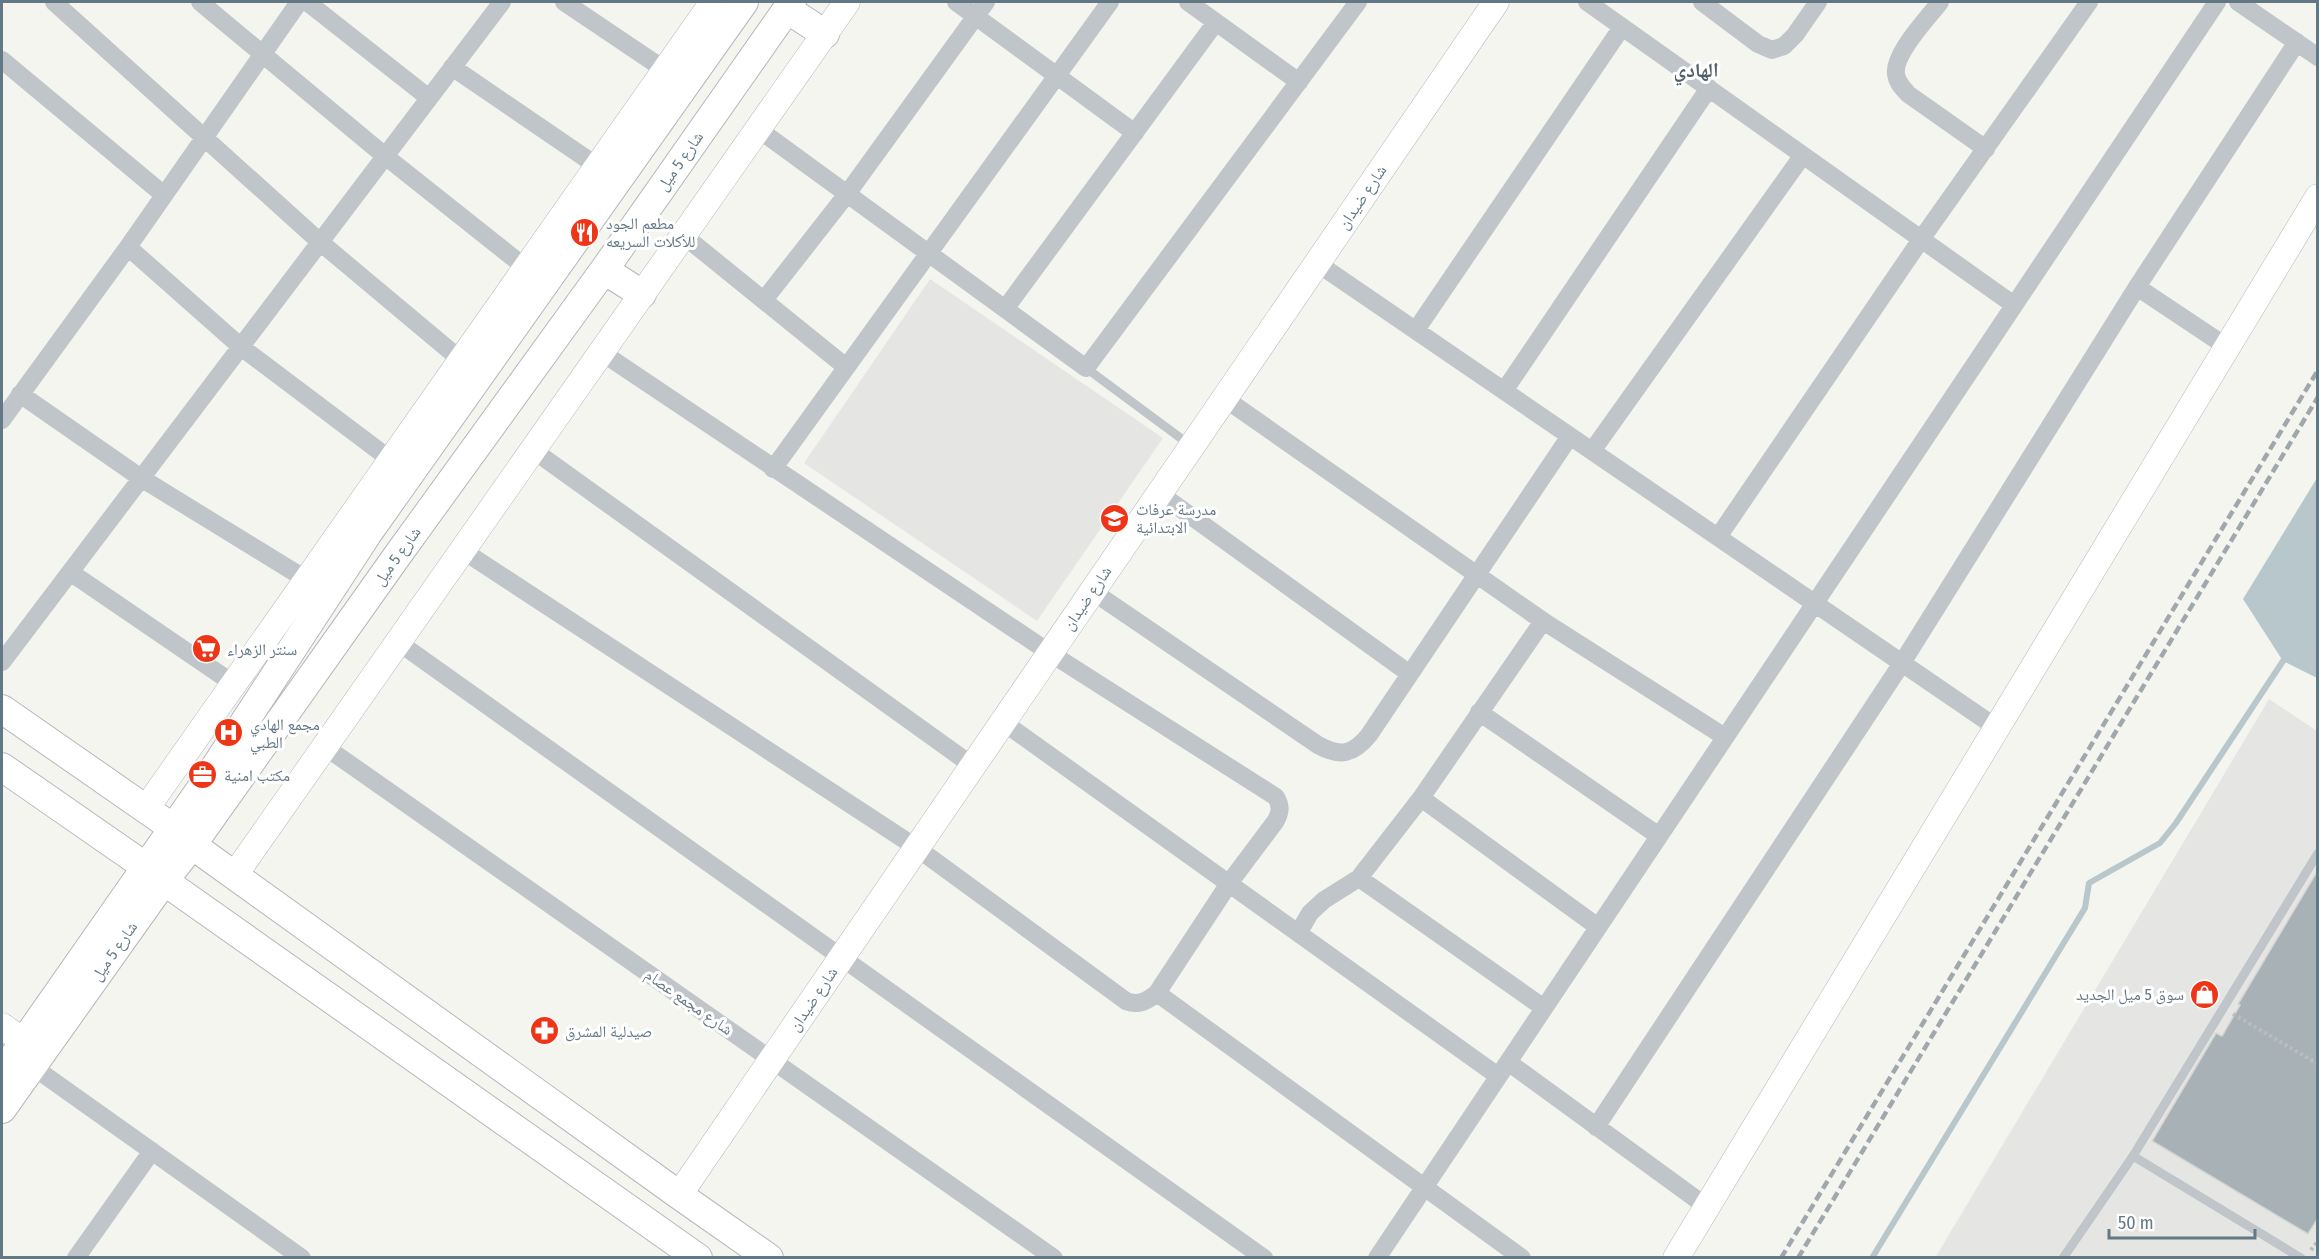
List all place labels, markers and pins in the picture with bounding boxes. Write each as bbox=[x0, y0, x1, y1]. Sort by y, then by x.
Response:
place label: مطعم الجود للأكلات السريعه bbox=[606, 214, 695, 251]
restaurant icon: مطعم الجود للأكلات السريعه bbox=[569, 216, 601, 248]
place label: مدرسة عرفات الابتدائية bbox=[1136, 500, 1216, 537]
school or university icon: مدرسة عرفات الابتدائية bbox=[1099, 502, 1131, 534]
supermarket icon: سنتر الزهراء bbox=[190, 633, 222, 665]
place label: سنتر الزهراء bbox=[227, 640, 297, 659]
place label: مجمع الهادي الطبي bbox=[250, 715, 320, 755]
hospital icon: مجمع الهادي الطبي bbox=[213, 717, 245, 749]
office icon: مكتب امنية bbox=[187, 759, 219, 791]
place label: مكتب امنية bbox=[224, 766, 290, 785]
shop icon: سوق 5 ميل الجديد bbox=[2189, 978, 2221, 1010]
place label: سوق 5 ميل الجديد bbox=[2076, 985, 2184, 1005]
pharmacy icon: صيدلية المشرق bbox=[528, 1015, 560, 1047]
place label: صيدلية المشرق bbox=[565, 1022, 652, 1042]

